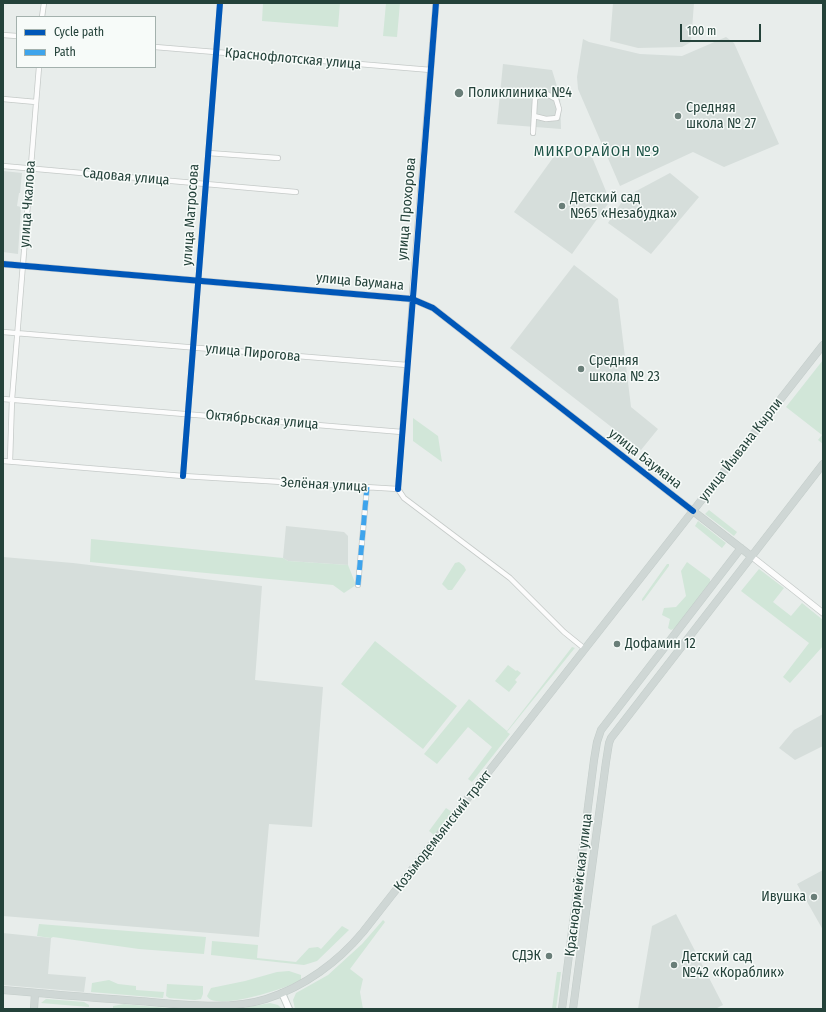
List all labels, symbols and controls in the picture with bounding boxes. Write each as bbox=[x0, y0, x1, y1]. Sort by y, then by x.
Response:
legend bbox=[16, 16, 156, 68]
scale bar bbox=[682, 16, 763, 42]
text: 100 m bbox=[687, 24, 716, 38]
text: Cycle path bbox=[54, 25, 104, 39]
text: Path bbox=[54, 45, 76, 59]
street label: Краснофлотская улица bbox=[224, 45, 362, 73]
place label: Поликлиника №4 bbox=[468, 85, 572, 101]
marker: Поликлиника №4 bbox=[453, 87, 465, 99]
place label: Средняя школа № 27 bbox=[686, 100, 756, 132]
marker: Средняя школа № 27 bbox=[673, 111, 683, 121]
district label: МИКРОРАЙОН №9 bbox=[534, 143, 660, 161]
street label: улица Прохорова bbox=[394, 157, 420, 261]
street label: улица Чкалова bbox=[17, 160, 39, 248]
street label: улица Матросова bbox=[179, 163, 203, 267]
street label: Садовая улица bbox=[82, 165, 170, 189]
place label: Детский сад №65 «Незабудка» bbox=[570, 190, 677, 222]
marker: Детский сад №65 «Незабудка» bbox=[557, 201, 567, 211]
street label: улица Баумана bbox=[315, 270, 405, 294]
street label: улица Пирогова bbox=[205, 340, 301, 366]
place label: Средняя школа № 23 bbox=[589, 353, 660, 386]
marker: Средняя школа № 23 bbox=[576, 364, 586, 374]
street label: улица Йывана Кырли bbox=[695, 395, 787, 505]
street label: Октябрьская улица bbox=[205, 407, 319, 433]
street label: улица Баумана bbox=[605, 425, 685, 493]
street label: Зелёная улица bbox=[280, 474, 368, 496]
place label: Дофамин 12 bbox=[625, 636, 696, 652]
marker: Дофамин 12 bbox=[612, 639, 622, 649]
street label: Козьмодемьянский тракт bbox=[391, 767, 495, 895]
street label: Красноармейская улица bbox=[562, 812, 596, 958]
place label: Ивушка bbox=[761, 889, 806, 905]
marker: Ивушка bbox=[809, 892, 819, 902]
place label: СДЭК bbox=[512, 948, 541, 964]
place label: Детский сад №42 «Кораблик» bbox=[682, 949, 784, 982]
marker: СДЭК bbox=[544, 951, 554, 961]
marker: Детский сад №42 «Кораблик» bbox=[669, 960, 679, 970]

